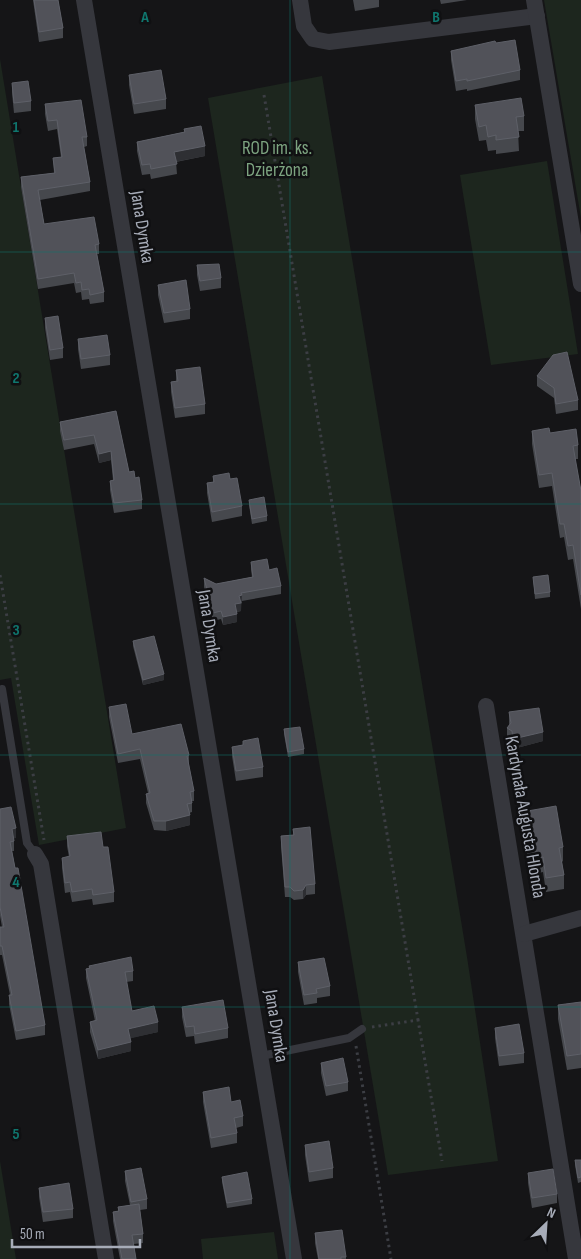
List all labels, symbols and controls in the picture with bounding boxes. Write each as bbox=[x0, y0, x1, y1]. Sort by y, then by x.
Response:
text: A bbox=[140, 8, 149, 27]
text: B bbox=[432, 8, 440, 27]
text: 1 bbox=[13, 118, 20, 137]
park label: ROD im. ks. Dzierżona bbox=[242, 137, 312, 182]
street label: Jana Dymka bbox=[125, 188, 159, 265]
text: 2 bbox=[12, 369, 20, 388]
street label: Jana Dymka bbox=[192, 587, 226, 664]
text: 3 bbox=[12, 621, 20, 640]
street label: Kardynała Augusta Hlonda bbox=[499, 734, 551, 900]
text: 4 bbox=[12, 873, 20, 892]
street label: Jana Dymka bbox=[259, 987, 293, 1064]
text: 5 bbox=[12, 1125, 20, 1144]
north arrow bbox=[521, 1199, 571, 1249]
text: N bbox=[544, 1203, 558, 1222]
scale bar bbox=[12, 1216, 140, 1248]
text: 50 m bbox=[20, 1225, 45, 1244]

